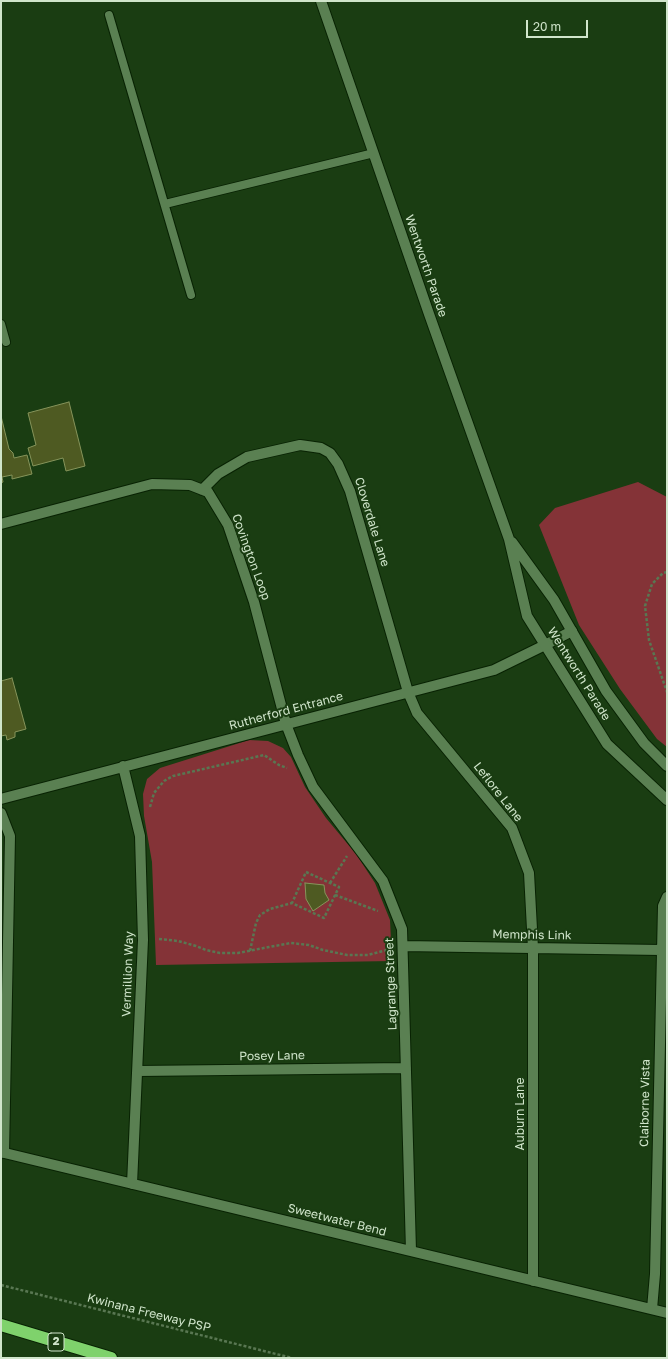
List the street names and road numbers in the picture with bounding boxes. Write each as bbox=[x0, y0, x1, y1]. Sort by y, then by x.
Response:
street label: Wentworth Parade bbox=[402, 213, 450, 319]
street label: Cloverdale Lane bbox=[352, 476, 392, 568]
street label: Covington Loop bbox=[229, 512, 273, 602]
street label: Wentworth Parade bbox=[544, 625, 614, 723]
street label: Rutherford Entrance bbox=[228, 689, 344, 733]
street label: Leflore Lane bbox=[470, 759, 526, 825]
street label: Memphis Link bbox=[492, 927, 572, 943]
street label: Vermillion Way bbox=[119, 931, 137, 1017]
street label: Lagrange Street bbox=[382, 937, 400, 1031]
street label: Posey Lane bbox=[239, 1048, 305, 1064]
street label: Claiborne Vista bbox=[637, 1059, 653, 1147]
street label: Auburn Lane bbox=[513, 1078, 527, 1150]
street label: Sweetwater Bend bbox=[286, 1201, 388, 1239]
street label: Kwinana Freeway PSP bbox=[86, 1291, 212, 1335]
road number: 2 bbox=[48, 1333, 64, 1351]

